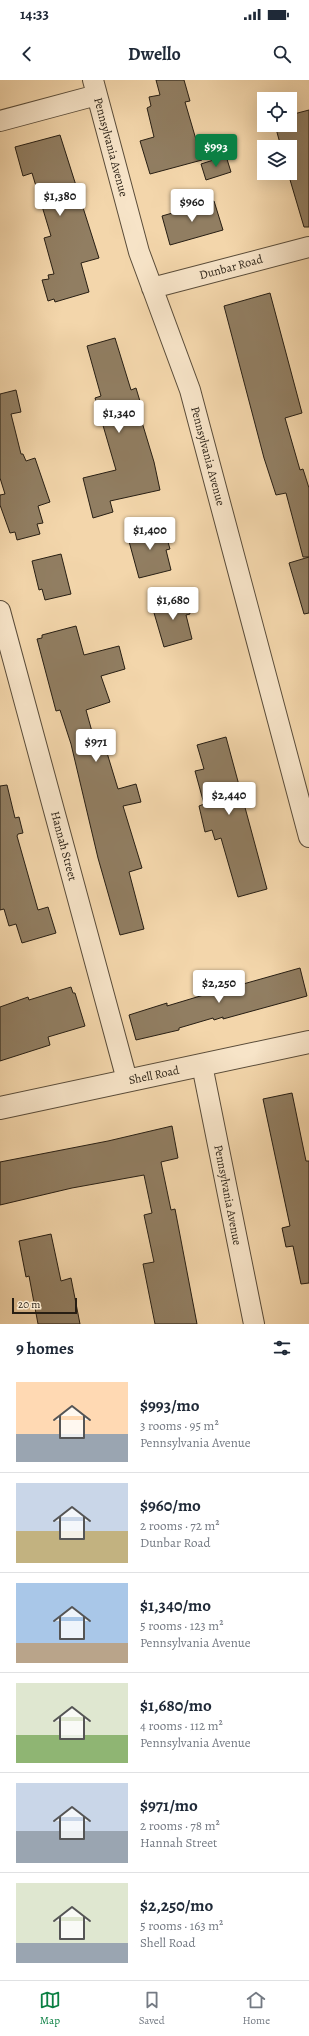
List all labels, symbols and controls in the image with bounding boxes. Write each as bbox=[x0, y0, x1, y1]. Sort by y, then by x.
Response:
text: 14:33 bbox=[20, 4, 49, 24]
text: Dwello bbox=[128, 42, 181, 66]
icon: back bbox=[16, 43, 38, 65]
icon: search bbox=[271, 43, 293, 65]
map controls bbox=[257, 92, 297, 180]
button: locate bbox=[257, 92, 297, 132]
street label: Pennsylvania Avenue bbox=[90, 96, 132, 198]
pin: $993 bbox=[192, 134, 240, 168]
text: $993 bbox=[204, 138, 228, 155]
button: layers bbox=[257, 140, 297, 180]
pin: $1,380 bbox=[27, 183, 93, 217]
text: $1,380 bbox=[44, 187, 76, 204]
pin: $960 bbox=[168, 189, 216, 223]
text: $960 bbox=[180, 193, 204, 210]
street label: Dunbar Road bbox=[197, 251, 265, 283]
pin: $1,340 bbox=[86, 400, 152, 434]
text: $1,340 bbox=[103, 404, 135, 421]
street label: Pennsylvania Avenue bbox=[187, 405, 229, 507]
pin: $1,400 bbox=[117, 517, 183, 551]
text: $1,400 bbox=[133, 521, 167, 538]
pin: $1,680 bbox=[140, 587, 206, 621]
text: $1,680 bbox=[156, 591, 190, 608]
pin: $971 bbox=[72, 729, 120, 763]
text: $971 bbox=[85, 733, 107, 750]
pin: $2,440 bbox=[196, 782, 262, 816]
text: $2,440 bbox=[212, 786, 246, 803]
street label: Hannah Street bbox=[47, 809, 81, 883]
pin: $2,250 bbox=[186, 970, 252, 1004]
text: $2,250 bbox=[202, 974, 236, 991]
street label: Shell Road bbox=[127, 1062, 181, 1088]
street label: Pennsylvania Avenue bbox=[210, 1143, 246, 1247]
scale bar bbox=[12, 1296, 77, 1315]
text: 20 m bbox=[18, 1297, 40, 1312]
text: 9 homes bbox=[16, 1337, 74, 1360]
icon: filters bbox=[271, 1337, 293, 1359]
text: $993/mo bbox=[140, 1394, 200, 1417]
icon: home bbox=[48, 1398, 96, 1446]
text: 3 rooms · 95 m² bbox=[140, 1417, 219, 1434]
text: Pennsylvania Avenue bbox=[140, 1434, 251, 1451]
text: $960/mo bbox=[140, 1494, 201, 1517]
icon: home bbox=[48, 1499, 96, 1547]
text: 2 rooms · 72 m² bbox=[140, 1517, 220, 1534]
text: Dunbar Road bbox=[140, 1534, 211, 1551]
text: $1,340/mo bbox=[140, 1594, 211, 1617]
icon: home bbox=[48, 1599, 96, 1647]
text: 5 rooms · 123 m² bbox=[140, 1617, 223, 1634]
text: Pennsylvania Avenue bbox=[140, 1634, 251, 1651]
text: $1,680/mo bbox=[140, 1694, 212, 1717]
icon: home bbox=[48, 1699, 96, 1747]
text: 4 rooms · 112 m² bbox=[140, 1717, 223, 1734]
text: Pennsylvania Avenue bbox=[140, 1734, 251, 1751]
text: $971/mo bbox=[140, 1794, 198, 1817]
icon: home bbox=[48, 1799, 96, 1847]
text: 2 rooms · 78 m² bbox=[140, 1817, 220, 1834]
text: Hannah Street bbox=[140, 1834, 217, 1851]
text: $2,250/mo bbox=[140, 1894, 213, 1917]
icon: home bbox=[48, 1899, 96, 1947]
text: 5 rooms · 163 m² bbox=[140, 1917, 223, 1934]
text: Shell Road bbox=[140, 1934, 196, 1951]
tab: Map bbox=[39, 1989, 61, 2028]
tab: Saved bbox=[139, 1989, 165, 2028]
tab: Home bbox=[242, 1989, 270, 2028]

